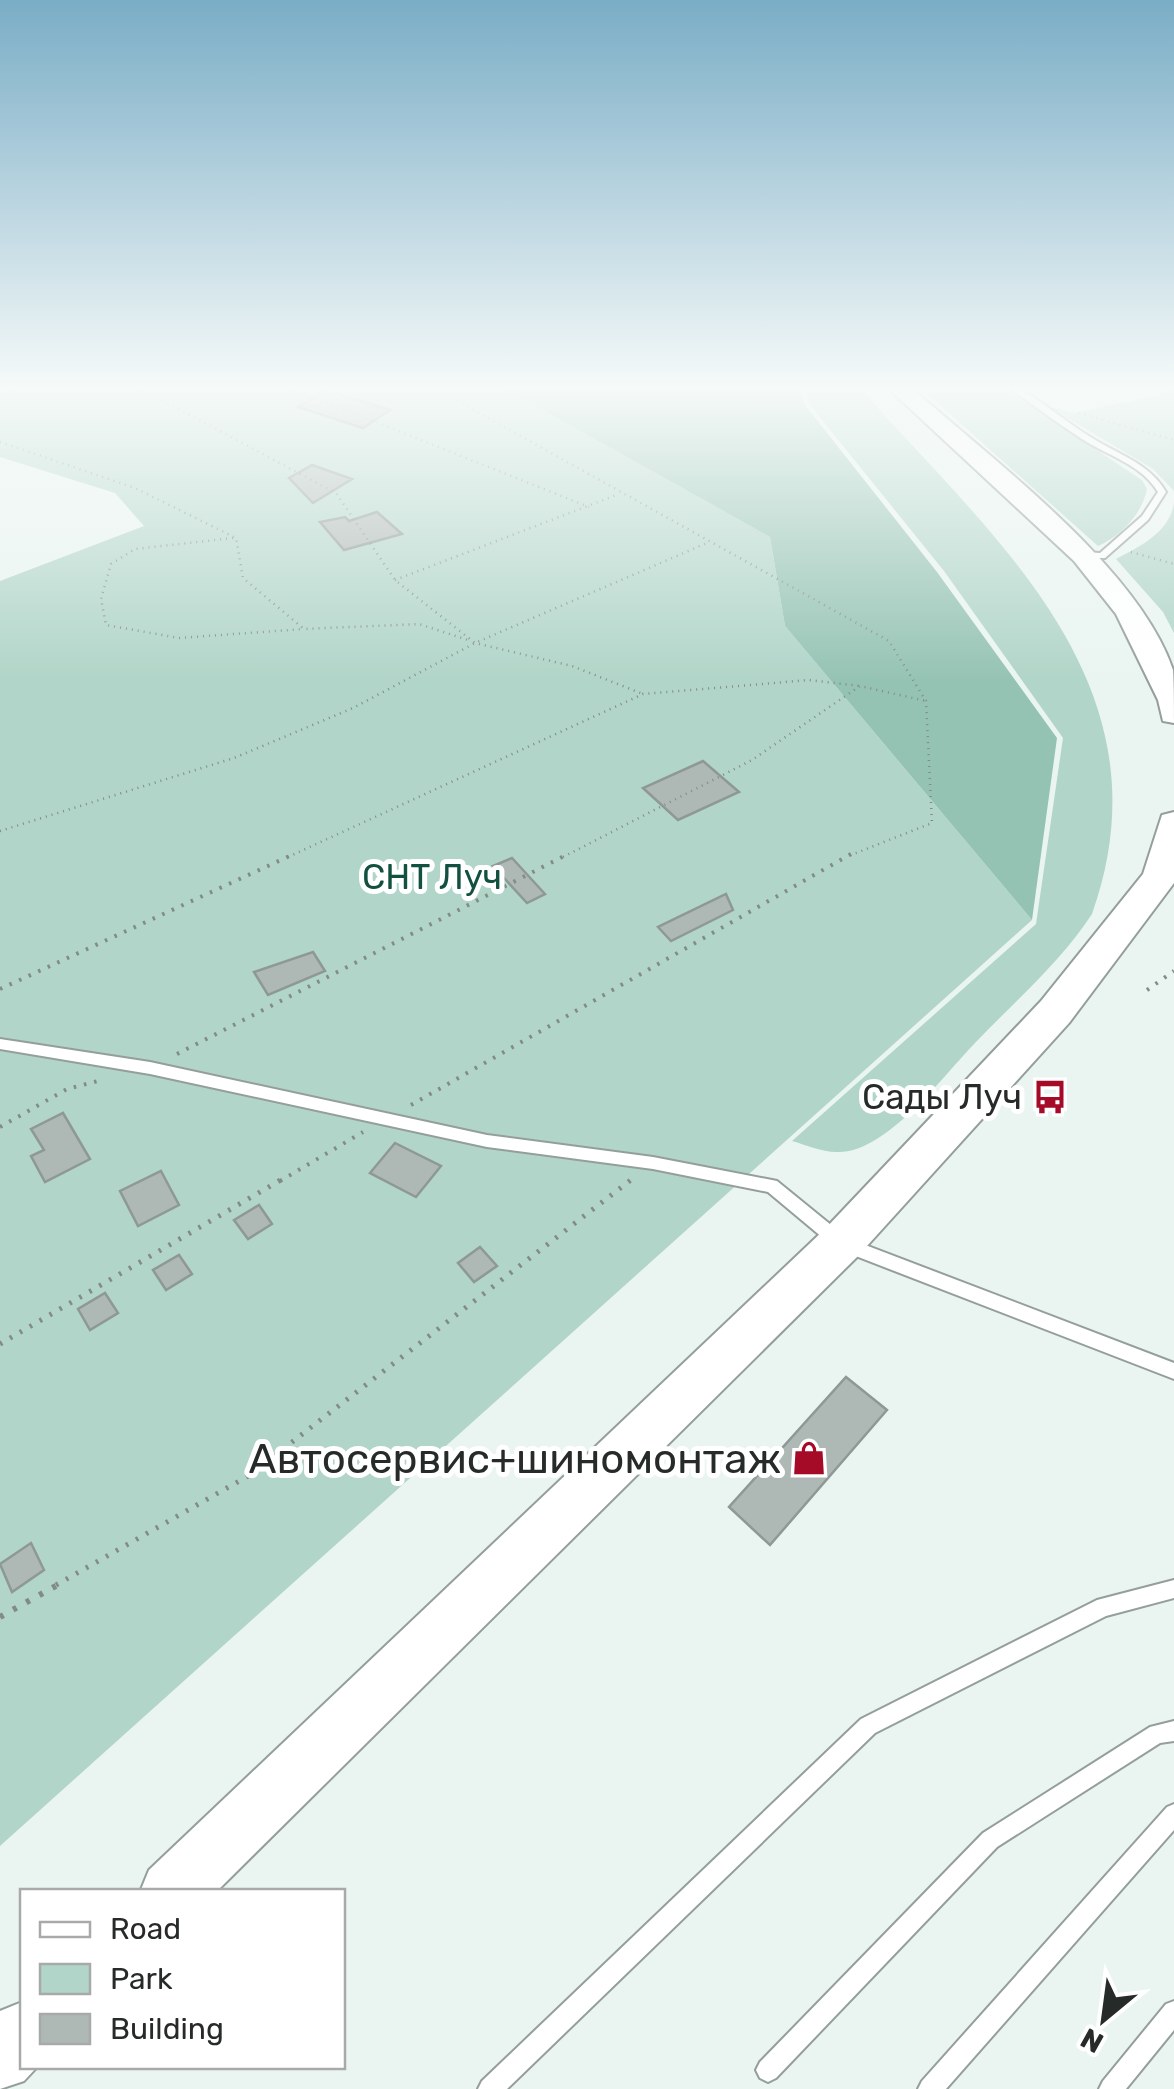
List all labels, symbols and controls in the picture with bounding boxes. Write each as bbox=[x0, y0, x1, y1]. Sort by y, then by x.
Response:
park label: СНТ Луч bbox=[362, 856, 502, 898]
place label: Сады Луч bbox=[862, 1076, 1022, 1118]
bus stop icon: Сады Луч bbox=[1031, 1078, 1069, 1116]
place label: Автосервис+шиномонтаж bbox=[249, 1434, 781, 1484]
shop icon: Автосервис+шиномонтаж bbox=[790, 1439, 828, 1477]
legend bbox=[20, 1889, 345, 2069]
text: Road bbox=[110, 1911, 181, 1947]
text: Park bbox=[110, 1961, 173, 1997]
north arrow bbox=[1054, 1969, 1154, 2069]
text: Building bbox=[110, 2011, 224, 2047]
text: N bbox=[1075, 2021, 1109, 2060]

